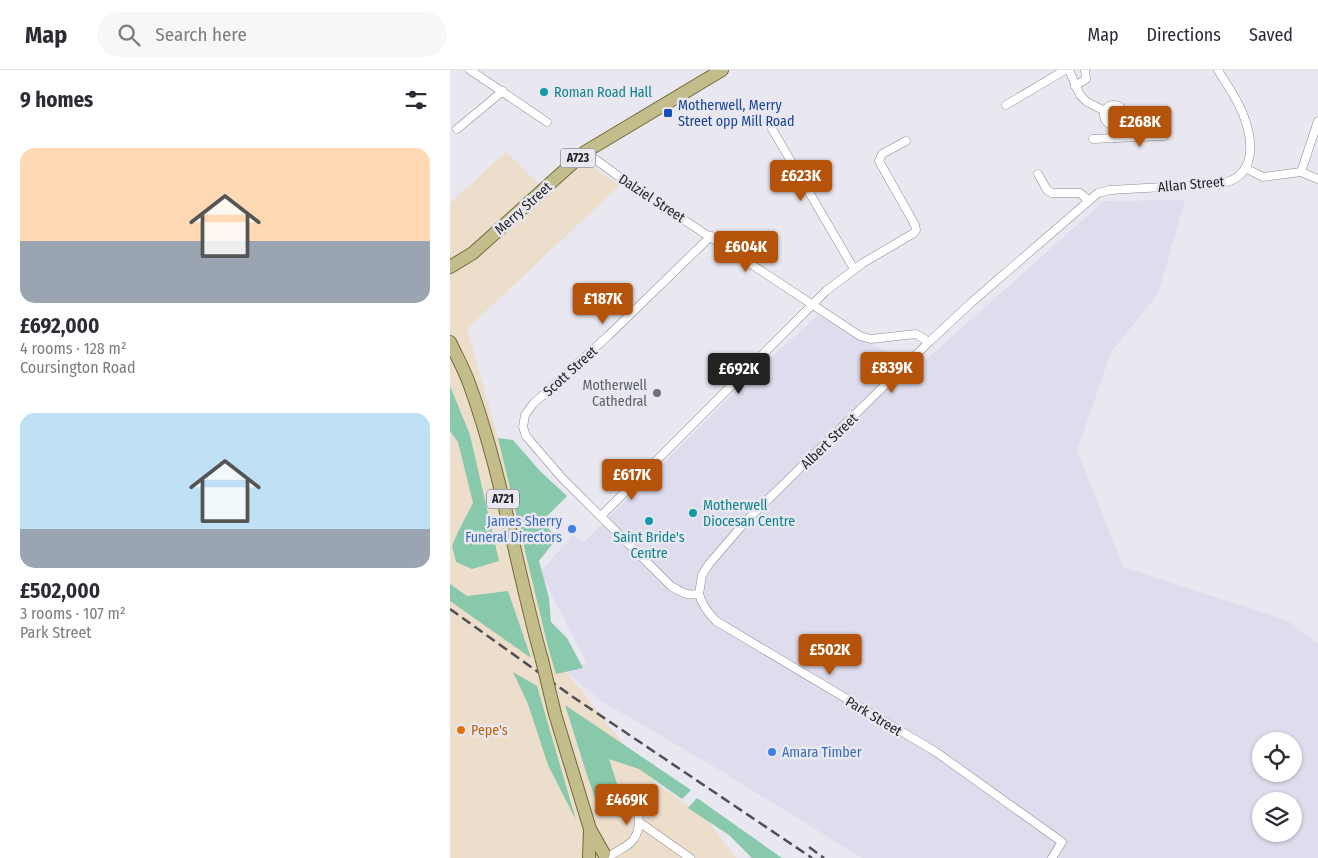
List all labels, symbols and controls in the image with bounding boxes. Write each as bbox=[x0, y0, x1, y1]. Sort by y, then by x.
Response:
search box bbox=[97, 12, 447, 57]
text: Map bbox=[25, 21, 67, 49]
icon: search bbox=[115, 21, 143, 49]
text: Search here bbox=[155, 23, 247, 46]
text: Map bbox=[1087, 24, 1119, 46]
text: Directions bbox=[1147, 24, 1221, 46]
text: Saved bbox=[1249, 24, 1293, 46]
place label: Roman Road Hall bbox=[554, 84, 652, 101]
icon: filters bbox=[402, 86, 430, 114]
marker: Roman Road Hall bbox=[538, 86, 550, 98]
text: 9 homes bbox=[20, 87, 93, 113]
place label: Motherwell, Merry Street opp Mill Road bbox=[678, 97, 794, 130]
pin: £268K bbox=[1105, 106, 1175, 148]
marker: Motherwell, Merry Street opp Mill Road bbox=[662, 107, 674, 119]
text: £268K bbox=[1119, 112, 1161, 131]
road number: A723 bbox=[560, 148, 596, 168]
pin: £623K bbox=[766, 160, 836, 202]
text: £623K bbox=[781, 166, 821, 185]
street label: Dalziel Street bbox=[615, 171, 689, 226]
street label: Allan Street bbox=[1157, 173, 1225, 196]
street label: Merry Street bbox=[491, 178, 556, 238]
icon: home bbox=[180, 181, 270, 271]
pin: £604K bbox=[711, 230, 781, 273]
text: £604K bbox=[725, 237, 767, 256]
pin: £187K bbox=[568, 282, 638, 325]
text: £187K bbox=[584, 289, 622, 308]
text: £692,000 bbox=[20, 313, 100, 339]
text: 4 rooms · 128 m² bbox=[20, 339, 127, 358]
street label: Scott Street bbox=[540, 342, 601, 400]
pin: £692K bbox=[704, 352, 774, 395]
pin: £839K bbox=[857, 352, 927, 394]
text: Coursington Road bbox=[20, 358, 136, 377]
text: £839K bbox=[872, 358, 912, 377]
text: £692K bbox=[719, 359, 759, 378]
place label: Motherwell Cathedral bbox=[582, 377, 647, 410]
marker: Motherwell Cathedral bbox=[651, 387, 663, 399]
street label: Albert Street bbox=[797, 410, 862, 473]
icon: home bbox=[180, 446, 270, 536]
pin: £617K bbox=[597, 458, 667, 501]
text: £617K bbox=[613, 465, 651, 484]
road number: A721 bbox=[487, 489, 519, 508]
place label: Motherwell Diocesan Centre bbox=[703, 497, 795, 530]
marker: Motherwell Diocesan Centre bbox=[687, 507, 699, 519]
place label: James Sherry Funeral Directors bbox=[465, 513, 563, 546]
marker: Saint Bride's Centre bbox=[643, 515, 655, 527]
marker: James Sherry Funeral Directors bbox=[566, 523, 578, 535]
place label: Saint Bride's Centre bbox=[613, 529, 685, 562]
text: £502,000 bbox=[20, 578, 100, 604]
text: 3 rooms · 107 m² bbox=[20, 604, 126, 623]
text: Park Street bbox=[20, 623, 92, 642]
pin: £502K bbox=[795, 634, 865, 676]
text: £502K bbox=[810, 640, 850, 659]
street label: Park Street bbox=[843, 693, 905, 740]
place label: Pepe's bbox=[471, 722, 508, 739]
marker: Pepe's bbox=[455, 724, 467, 736]
map controls bbox=[1252, 732, 1302, 842]
button: locate bbox=[1252, 732, 1302, 782]
place label: Amara Timber bbox=[782, 744, 862, 761]
marker: Amara Timber bbox=[766, 746, 778, 758]
pin: £469K bbox=[592, 784, 662, 826]
text: £469K bbox=[606, 790, 648, 809]
button: layers bbox=[1252, 792, 1302, 842]

